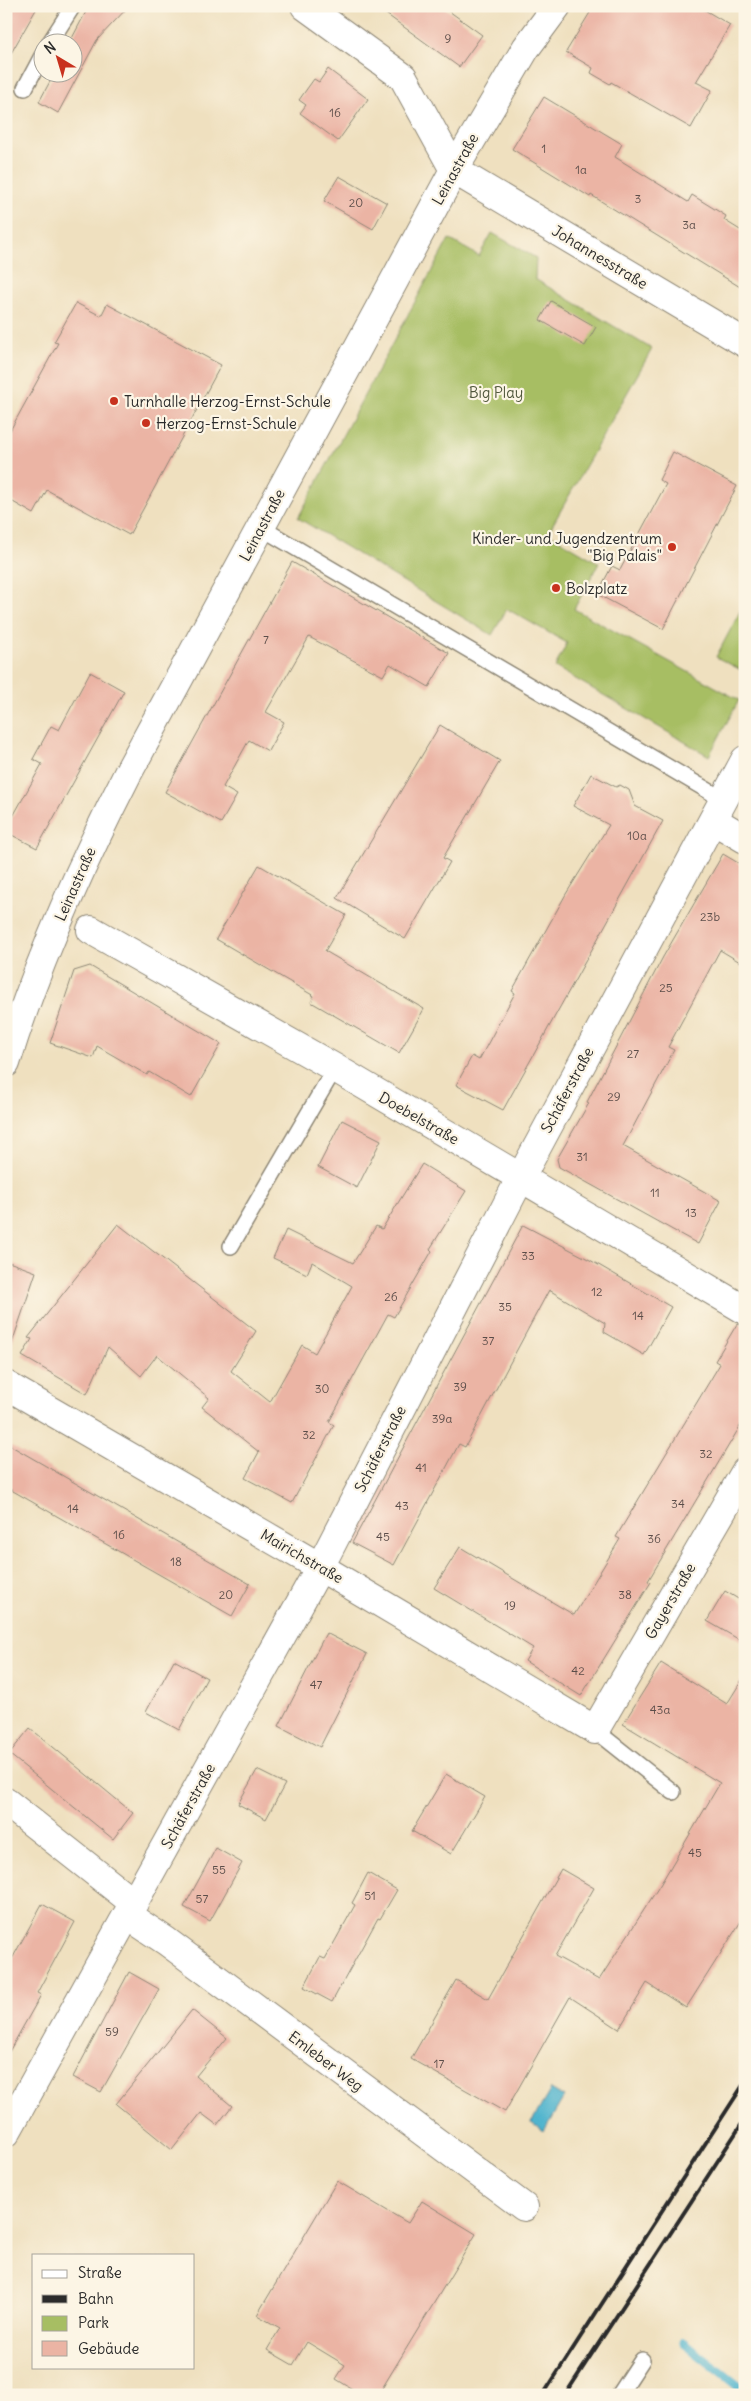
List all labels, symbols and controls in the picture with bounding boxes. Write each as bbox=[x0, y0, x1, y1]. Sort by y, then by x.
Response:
house number: 9 bbox=[445, 31, 452, 46]
north arrow bbox=[32, 32, 82, 82]
text: N bbox=[41, 38, 59, 58]
house number: 16 bbox=[329, 105, 341, 120]
street label: Leinastraße bbox=[428, 130, 482, 208]
house number: 1 bbox=[542, 141, 546, 156]
house number: 1a bbox=[575, 162, 587, 177]
house number: 3 bbox=[635, 191, 642, 206]
house number: 20 bbox=[349, 195, 363, 210]
house number: 3a bbox=[682, 217, 696, 232]
street label: Johannesstraße bbox=[549, 221, 651, 293]
park label: Big Play bbox=[469, 383, 523, 402]
place label: Turnhalle Herzog-Ernst-Schule bbox=[124, 392, 331, 411]
marker: Turnhalle Herzog-Ernst-Schule bbox=[108, 395, 120, 407]
place label: Herzog-Ernst-Schule bbox=[156, 414, 297, 433]
marker: Herzog-Ernst-Schule bbox=[140, 417, 152, 429]
street label: Leinastraße bbox=[235, 486, 289, 564]
place label: Kinder- und Jugendzentrum "Big Palais" bbox=[472, 529, 662, 565]
marker: Kinder- und Jugendzentrum "Big Palais" bbox=[666, 541, 678, 553]
place label: Bolzplatz bbox=[566, 579, 628, 598]
marker: Bolzplatz bbox=[550, 582, 562, 594]
house number: 7 bbox=[263, 632, 269, 647]
house number: 10a bbox=[627, 828, 647, 843]
street label: Leinastraße bbox=[50, 844, 100, 924]
house number: 23b bbox=[700, 909, 720, 924]
house number: 25 bbox=[659, 980, 673, 995]
street label: Schäferstraße bbox=[536, 1044, 598, 1136]
house number: 27 bbox=[627, 1046, 639, 1061]
street label: Doebelstraße bbox=[375, 1087, 463, 1149]
house number: 29 bbox=[607, 1089, 621, 1104]
house number: 31 bbox=[576, 1149, 588, 1164]
house number: 11 bbox=[650, 1185, 660, 1200]
house number: 13 bbox=[685, 1205, 697, 1220]
house number: 33 bbox=[521, 1248, 535, 1263]
house number: 12 bbox=[591, 1284, 603, 1299]
house number: 26 bbox=[384, 1289, 398, 1304]
house number: 35 bbox=[498, 1299, 512, 1314]
house number: 14 bbox=[632, 1308, 644, 1323]
house number: 37 bbox=[482, 1333, 494, 1348]
house number: 39 bbox=[453, 1379, 467, 1394]
house number: 30 bbox=[315, 1381, 329, 1396]
street label: Schäferstraße bbox=[350, 1403, 410, 1495]
house number: 39a bbox=[432, 1411, 452, 1426]
house number: 32 bbox=[302, 1427, 316, 1442]
house number: 32 bbox=[699, 1446, 713, 1461]
house number: 41 bbox=[415, 1460, 427, 1475]
house number: 34 bbox=[671, 1496, 685, 1511]
house number: 43 bbox=[395, 1498, 409, 1513]
house number: 14 bbox=[67, 1501, 79, 1516]
street label: Mairichstraße bbox=[257, 1525, 347, 1587]
house number: 16 bbox=[113, 1527, 125, 1542]
house number: 45 bbox=[376, 1529, 390, 1544]
house number: 36 bbox=[647, 1531, 661, 1546]
house number: 18 bbox=[170, 1554, 182, 1569]
street label: Gayerstraße bbox=[641, 1560, 699, 1642]
house number: 20 bbox=[219, 1587, 233, 1602]
house number: 38 bbox=[618, 1587, 632, 1602]
house number: 19 bbox=[504, 1598, 516, 1613]
house number: 42 bbox=[571, 1663, 585, 1678]
house number: 47 bbox=[310, 1677, 322, 1692]
house number: 43a bbox=[650, 1702, 670, 1717]
street label: Schäferstraße bbox=[157, 1760, 219, 1852]
house number: 45 bbox=[688, 1845, 702, 1860]
house number: 55 bbox=[212, 1862, 226, 1877]
house number: 51 bbox=[364, 1888, 376, 1903]
house number: 57 bbox=[196, 1891, 209, 1906]
house number: 59 bbox=[105, 2024, 119, 2039]
street label: Emleber Weg bbox=[285, 2027, 367, 2095]
house number: 17 bbox=[434, 2056, 444, 2071]
legend bbox=[32, 2254, 195, 2368]
text: Straße bbox=[78, 2263, 122, 2282]
text: Bahn bbox=[78, 2289, 114, 2308]
text: Park bbox=[78, 2313, 109, 2332]
text: Gebäude bbox=[78, 2339, 139, 2358]

